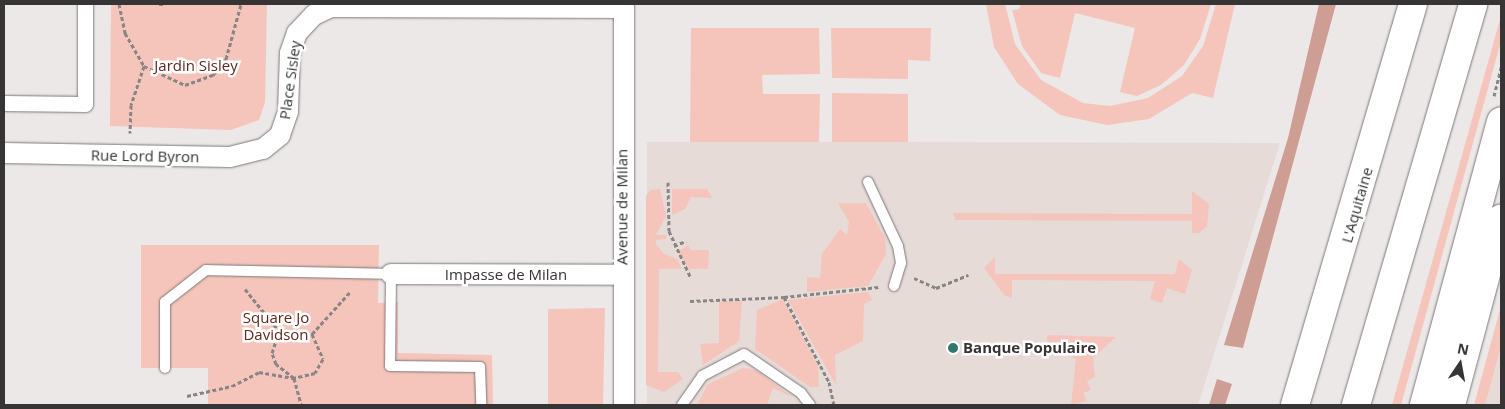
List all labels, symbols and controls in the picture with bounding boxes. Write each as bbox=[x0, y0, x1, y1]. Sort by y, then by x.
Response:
street label: Place Sisley bbox=[276, 39, 304, 121]
park label: Jardin Sisley bbox=[154, 57, 238, 75]
street label: Rue Lord Byron bbox=[91, 146, 199, 166]
street label: Avenue de Milan bbox=[613, 149, 631, 265]
street label: L'Aquitaine bbox=[1338, 165, 1376, 245]
street label: Impasse de Milan bbox=[445, 266, 567, 284]
park label: Square Jo Davidson bbox=[243, 308, 309, 343]
text: N bbox=[1456, 338, 1471, 359]
place label: Banque Populaire bbox=[963, 339, 1096, 357]
north arrow bbox=[1435, 339, 1485, 389]
marker: Banque Populaire bbox=[947, 342, 959, 354]

